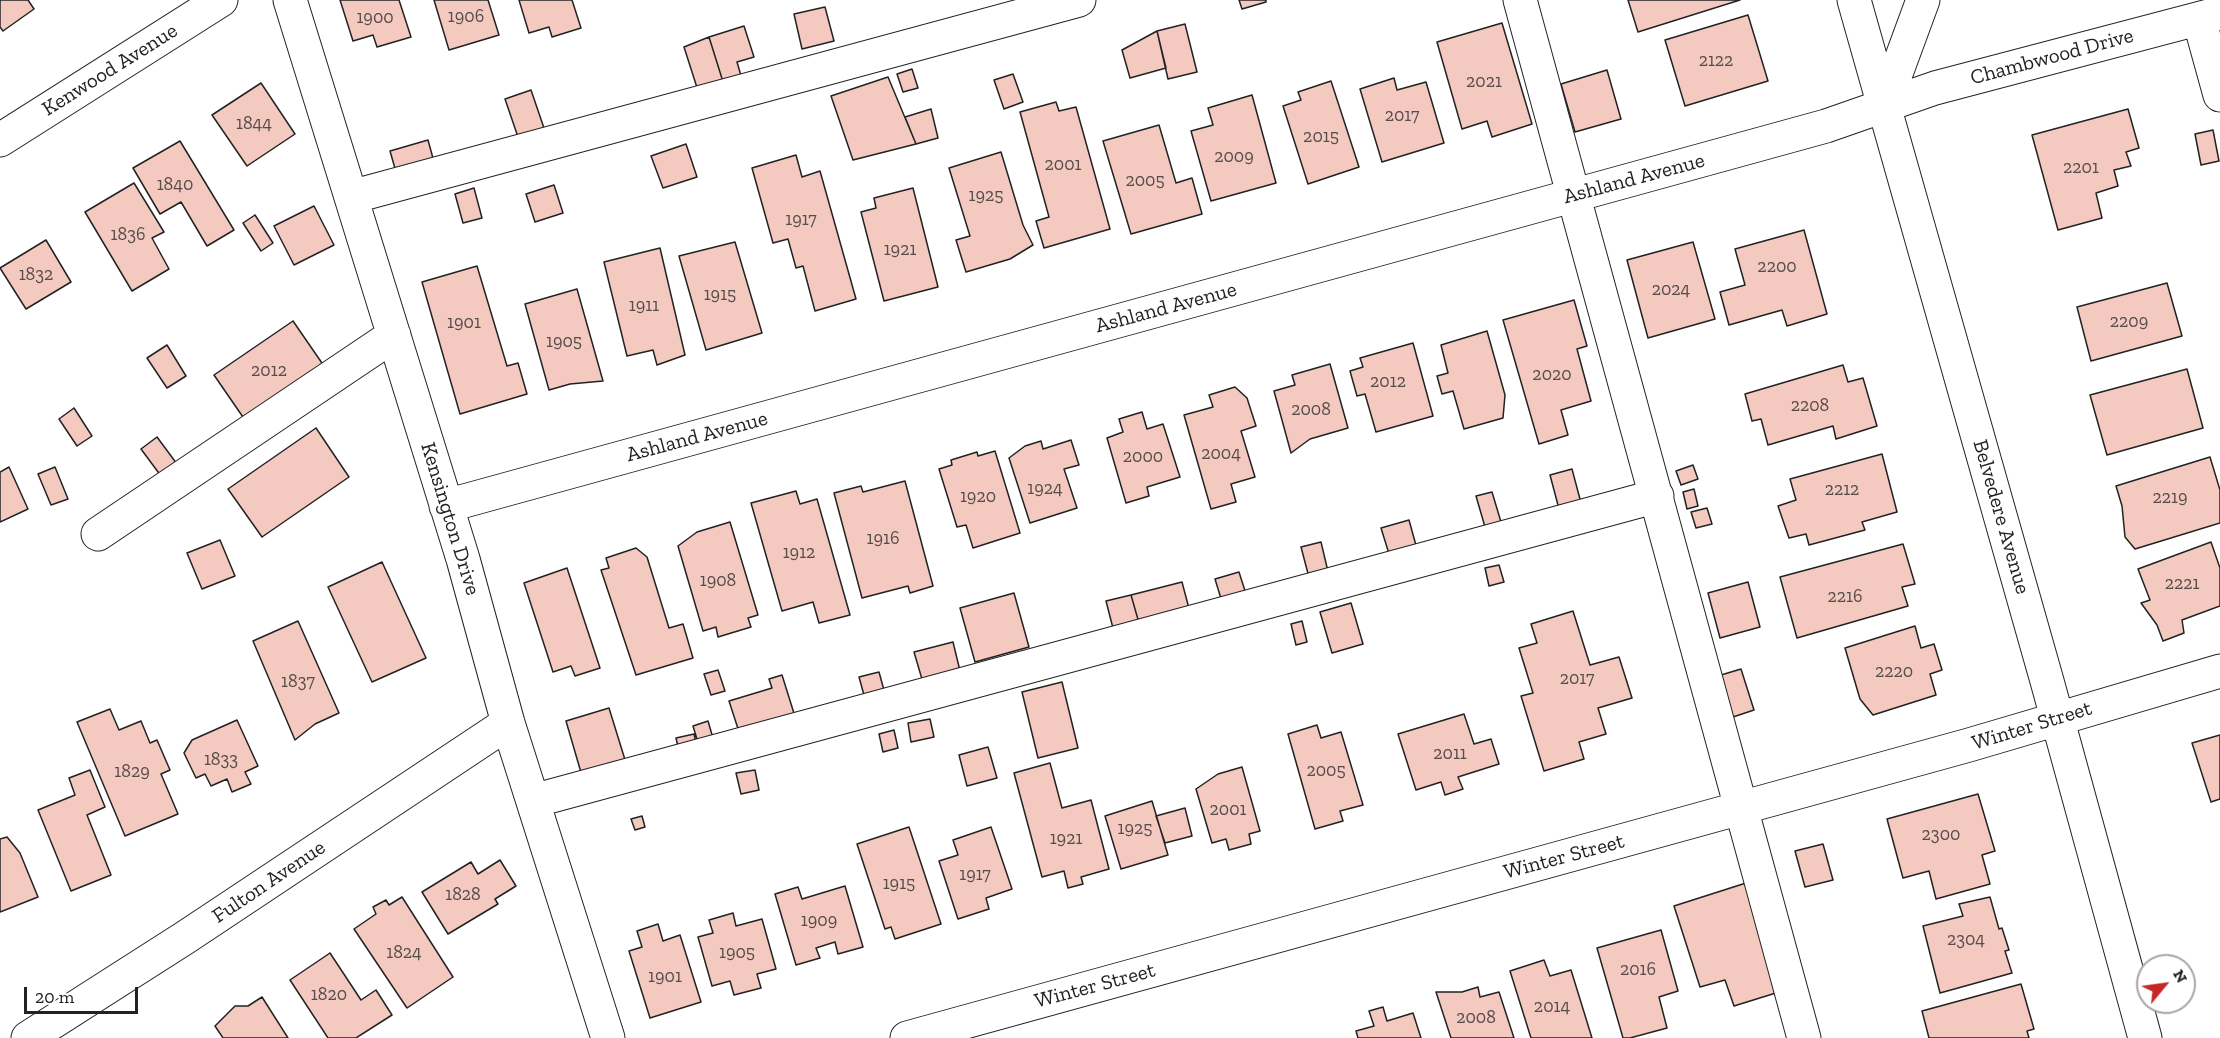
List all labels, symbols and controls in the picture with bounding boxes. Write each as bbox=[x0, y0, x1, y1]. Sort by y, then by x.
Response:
house number: 1906 bbox=[448, 6, 484, 28]
house number: 1900 bbox=[356, 7, 394, 29]
street label: Kenwood Avenue bbox=[38, 18, 182, 122]
street label: Chambwood Drive bbox=[1968, 23, 2136, 91]
house number: 2122 bbox=[1699, 50, 1733, 72]
house number: 2021 bbox=[1466, 71, 1502, 93]
house number: 2017 bbox=[1385, 105, 1419, 127]
house number: 1844 bbox=[236, 113, 272, 135]
house number: 2015 bbox=[1303, 126, 1339, 148]
house number: 2009 bbox=[1214, 146, 1254, 168]
street label: Ashland Avenue bbox=[1561, 148, 1707, 210]
house number: 2001 bbox=[1045, 154, 1081, 176]
house number: 2201 bbox=[2063, 157, 2099, 179]
house number: 2005 bbox=[1125, 170, 1165, 192]
house number: 1840 bbox=[157, 174, 193, 196]
house number: 1925 bbox=[969, 185, 1003, 207]
house number: 1917 bbox=[785, 209, 817, 231]
house number: 1836 bbox=[111, 224, 145, 246]
house number: 1921 bbox=[884, 239, 916, 261]
house number: 2200 bbox=[1757, 256, 1797, 278]
house number: 1832 bbox=[19, 264, 53, 286]
street label: Ashland Avenue bbox=[1093, 277, 1239, 339]
house number: 2024 bbox=[1652, 279, 1690, 301]
house number: 1915 bbox=[704, 284, 736, 306]
house number: 1911 bbox=[629, 295, 659, 317]
house number: 2209 bbox=[2110, 311, 2148, 333]
house number: 1901 bbox=[447, 312, 481, 334]
house number: 1905 bbox=[546, 331, 582, 353]
house number: 2012 bbox=[251, 360, 287, 382]
house number: 2020 bbox=[1532, 364, 1572, 386]
house number: 2012 bbox=[1370, 371, 1406, 393]
house number: 2208 bbox=[1791, 395, 1829, 417]
house number: 2008 bbox=[1291, 399, 1331, 421]
street label: Ashland Avenue bbox=[624, 406, 770, 468]
street label: Belvedere Avenue bbox=[1967, 437, 2035, 597]
street label: Kensington Drive bbox=[415, 440, 485, 598]
house number: 2004 bbox=[1201, 443, 1241, 465]
house number: 2000 bbox=[1123, 446, 1163, 468]
house number: 1924 bbox=[1027, 478, 1063, 500]
house number: 2212 bbox=[1825, 479, 1859, 501]
house number: 1920 bbox=[960, 486, 996, 508]
house number: 2219 bbox=[2152, 487, 2188, 509]
house number: 1916 bbox=[867, 528, 899, 550]
house number: 1912 bbox=[783, 542, 815, 564]
house number: 1908 bbox=[700, 570, 736, 592]
house number: 2221 bbox=[2165, 573, 2199, 595]
house number: 2216 bbox=[1827, 586, 1863, 608]
house number: 2220 bbox=[1875, 661, 1913, 683]
house number: 2017 bbox=[1560, 668, 1594, 690]
house number: 1837 bbox=[281, 671, 315, 693]
street label: Winter Street bbox=[1969, 696, 2095, 756]
house number: 2011 bbox=[1433, 743, 1467, 765]
house number: 1833 bbox=[204, 749, 238, 771]
house number: 2005 bbox=[1306, 760, 1346, 782]
house number: 1829 bbox=[114, 761, 150, 783]
house number: 2001 bbox=[1210, 799, 1246, 821]
house number: 1925 bbox=[1118, 818, 1152, 840]
house number: 2300 bbox=[1922, 824, 1960, 846]
house number: 1921 bbox=[1050, 828, 1082, 850]
street label: Winter Street bbox=[1501, 829, 1627, 885]
street label: Fulton Avenue bbox=[208, 835, 330, 929]
house number: 1917 bbox=[959, 864, 991, 886]
house number: 1915 bbox=[883, 873, 915, 895]
house number: 1828 bbox=[445, 884, 481, 906]
house number: 1909 bbox=[801, 910, 837, 932]
house number: 2304 bbox=[1947, 929, 1985, 951]
house number: 1824 bbox=[386, 942, 422, 964]
house number: 1905 bbox=[719, 942, 755, 964]
north arrow bbox=[2136, 954, 2196, 1014]
street label: Winter Street bbox=[1032, 958, 1158, 1014]
house number: 2016 bbox=[1620, 959, 1656, 981]
house number: 1901 bbox=[648, 966, 682, 988]
text: N bbox=[2169, 966, 2192, 986]
scale bar bbox=[27, 975, 141, 1013]
house number: 1820 bbox=[311, 984, 347, 1006]
text: 20 m bbox=[35, 986, 74, 1008]
house number: 2014 bbox=[1534, 996, 1570, 1018]
house number: 2008 bbox=[1456, 1007, 1496, 1029]

